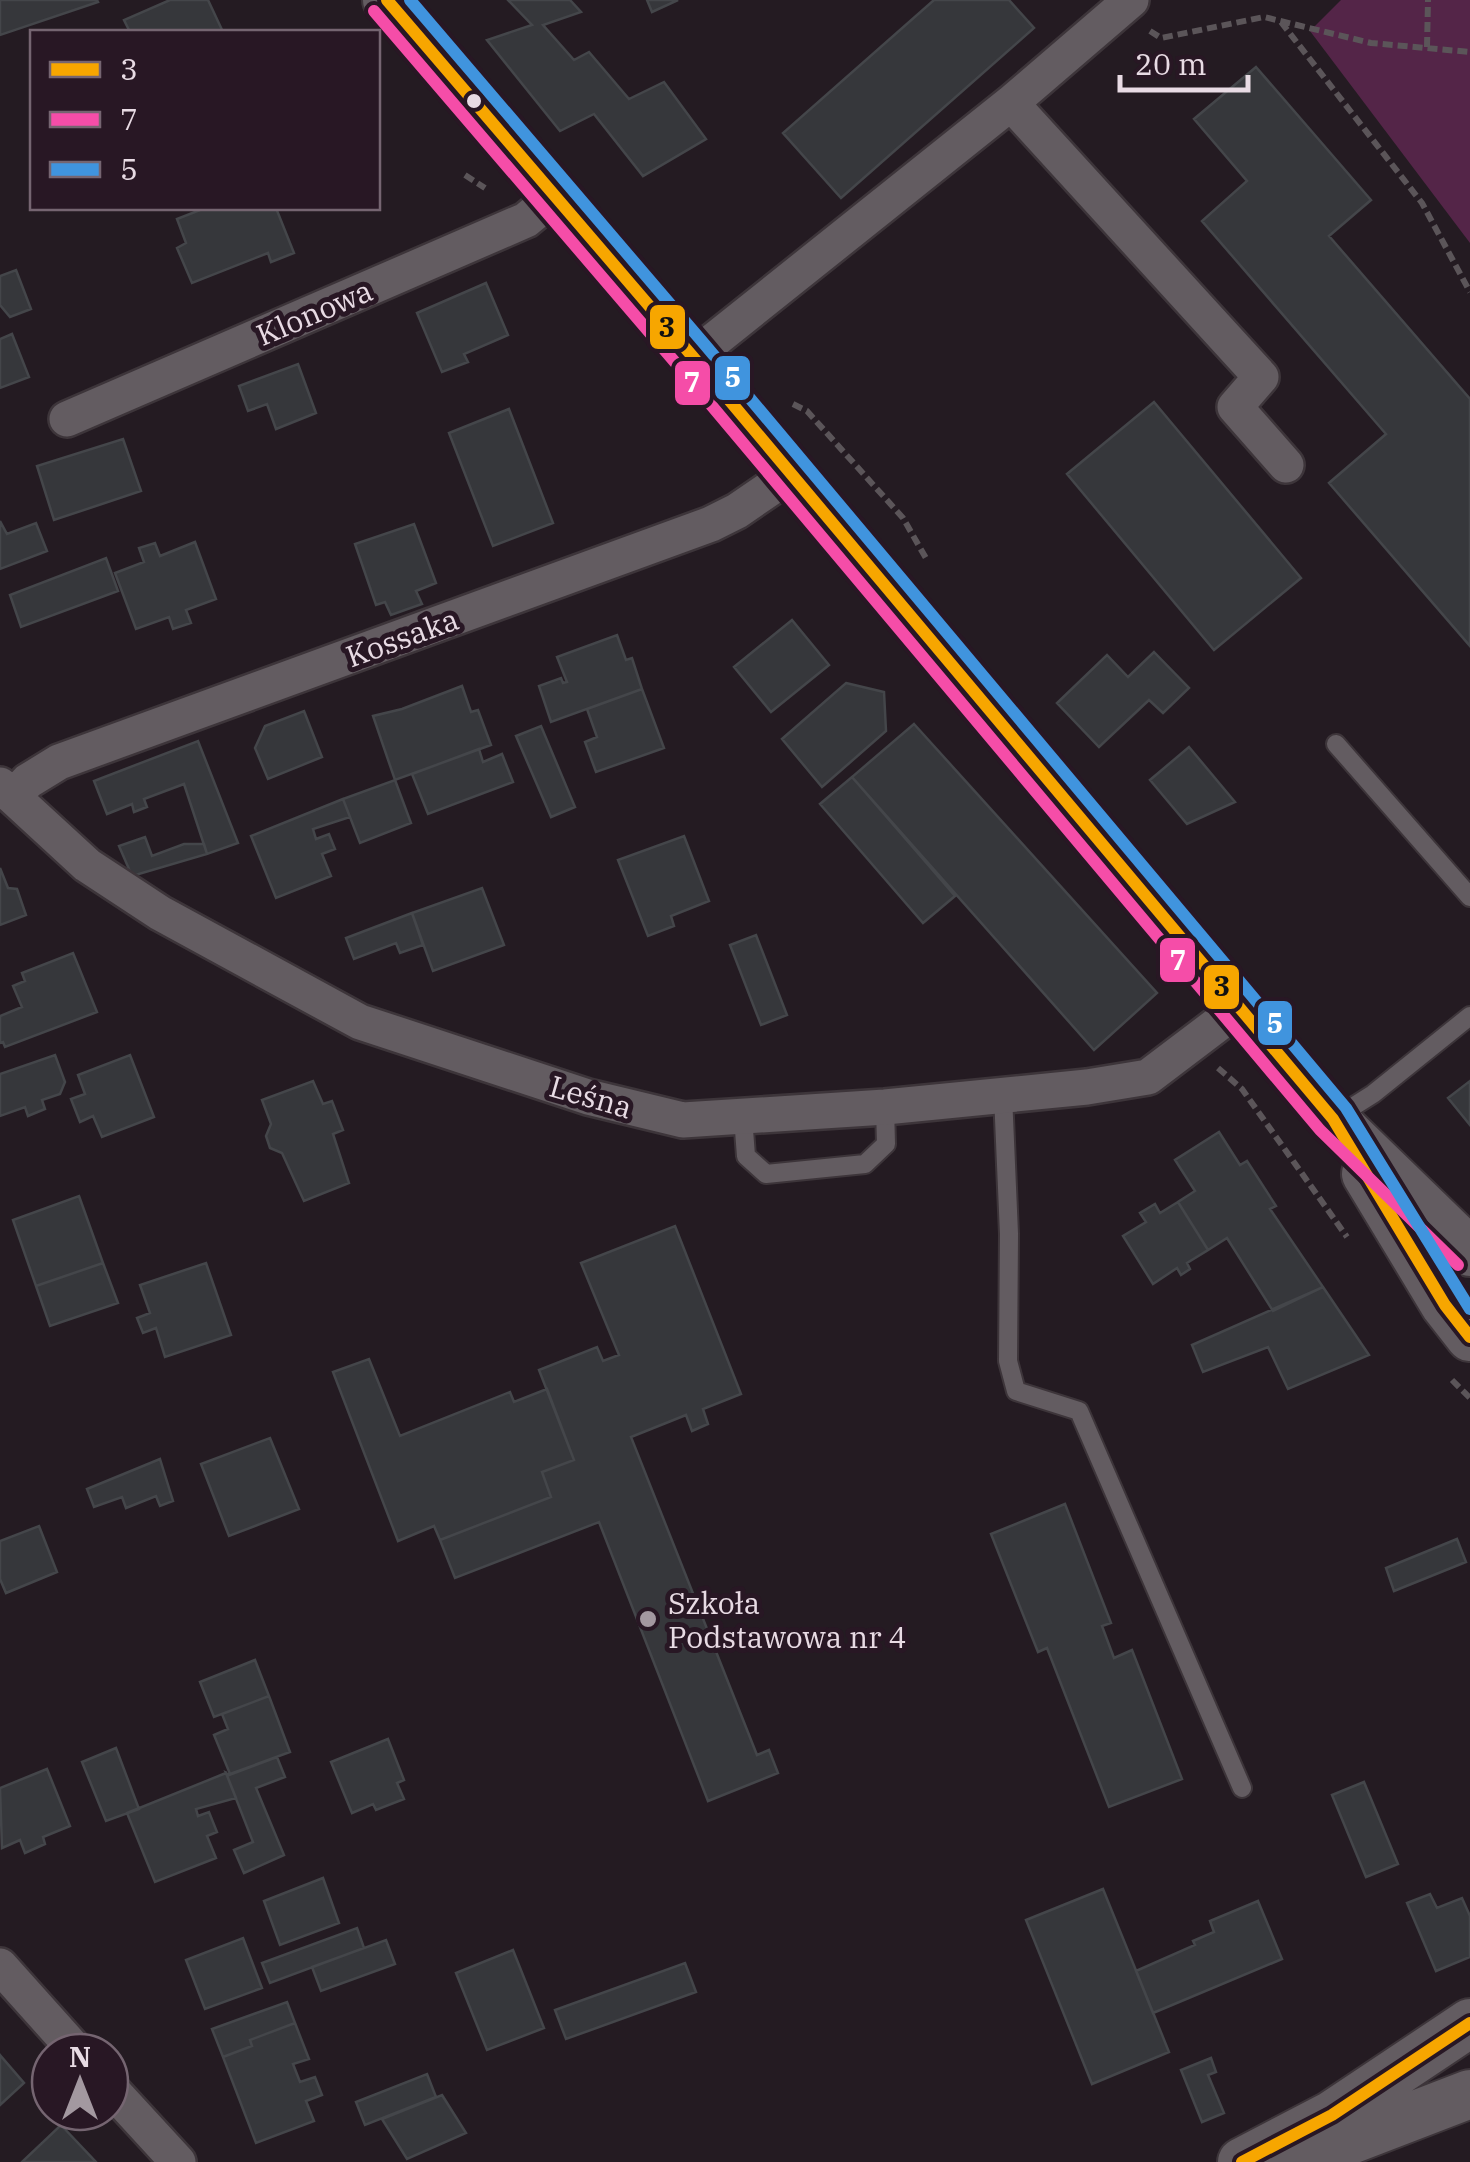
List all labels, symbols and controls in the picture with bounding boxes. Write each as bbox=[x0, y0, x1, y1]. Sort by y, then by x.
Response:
legend bbox=[30, 30, 380, 210]
scale bar bbox=[1120, 30, 1248, 92]
text: 20 m bbox=[1135, 44, 1207, 83]
text: 3 bbox=[120, 49, 138, 88]
unlabelled marker bbox=[464, 91, 484, 111]
text: 7 bbox=[120, 99, 138, 138]
text: 5 bbox=[120, 149, 138, 188]
street label: Klonowa bbox=[250, 270, 378, 354]
line badge: 3 bbox=[648, 303, 687, 351]
text: 3 bbox=[659, 308, 675, 345]
line badge: 5 bbox=[713, 354, 752, 402]
text: 5 bbox=[725, 358, 741, 395]
line badge: 7 bbox=[673, 359, 712, 407]
text: 7 bbox=[684, 363, 700, 400]
street label: Kossaka bbox=[340, 599, 464, 675]
line badge: 7 bbox=[1158, 936, 1197, 984]
text: 7 bbox=[1170, 941, 1186, 978]
line badge: 3 bbox=[1202, 963, 1241, 1011]
text: 3 bbox=[1214, 967, 1230, 1004]
line badge: 5 bbox=[1256, 999, 1294, 1047]
text: 5 bbox=[1267, 1004, 1283, 1041]
street label: Leśna bbox=[545, 1066, 637, 1126]
place label: Szkoła Podstawowa nr 4 bbox=[668, 1583, 906, 1656]
marker: Szkoła Podstawowa nr 4 bbox=[637, 1608, 659, 1630]
north arrow bbox=[30, 2032, 130, 2132]
text: N bbox=[69, 2038, 91, 2075]

